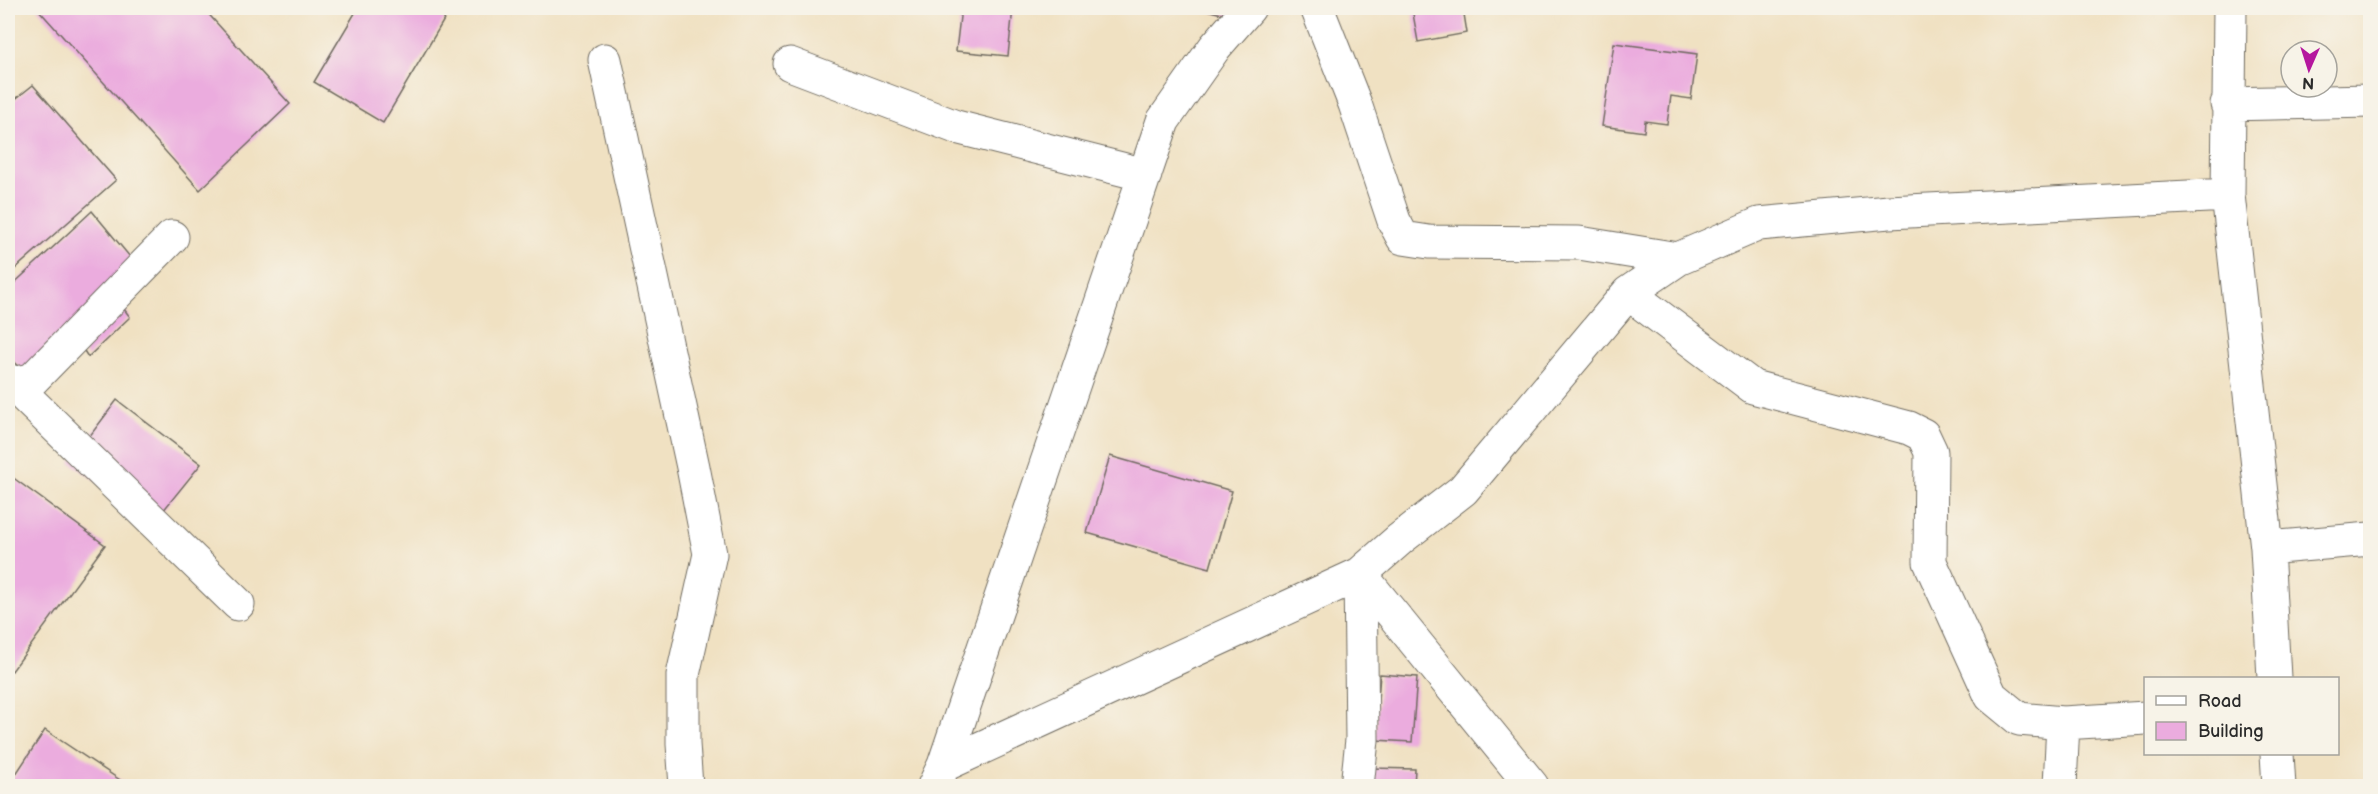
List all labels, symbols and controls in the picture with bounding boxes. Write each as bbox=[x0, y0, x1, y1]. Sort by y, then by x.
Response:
north arrow bbox=[2279, 39, 2339, 99]
text: N bbox=[2302, 73, 2315, 92]
legend bbox=[2144, 677, 2339, 755]
text: Road bbox=[2198, 691, 2242, 712]
text: Building bbox=[2198, 721, 2264, 742]

